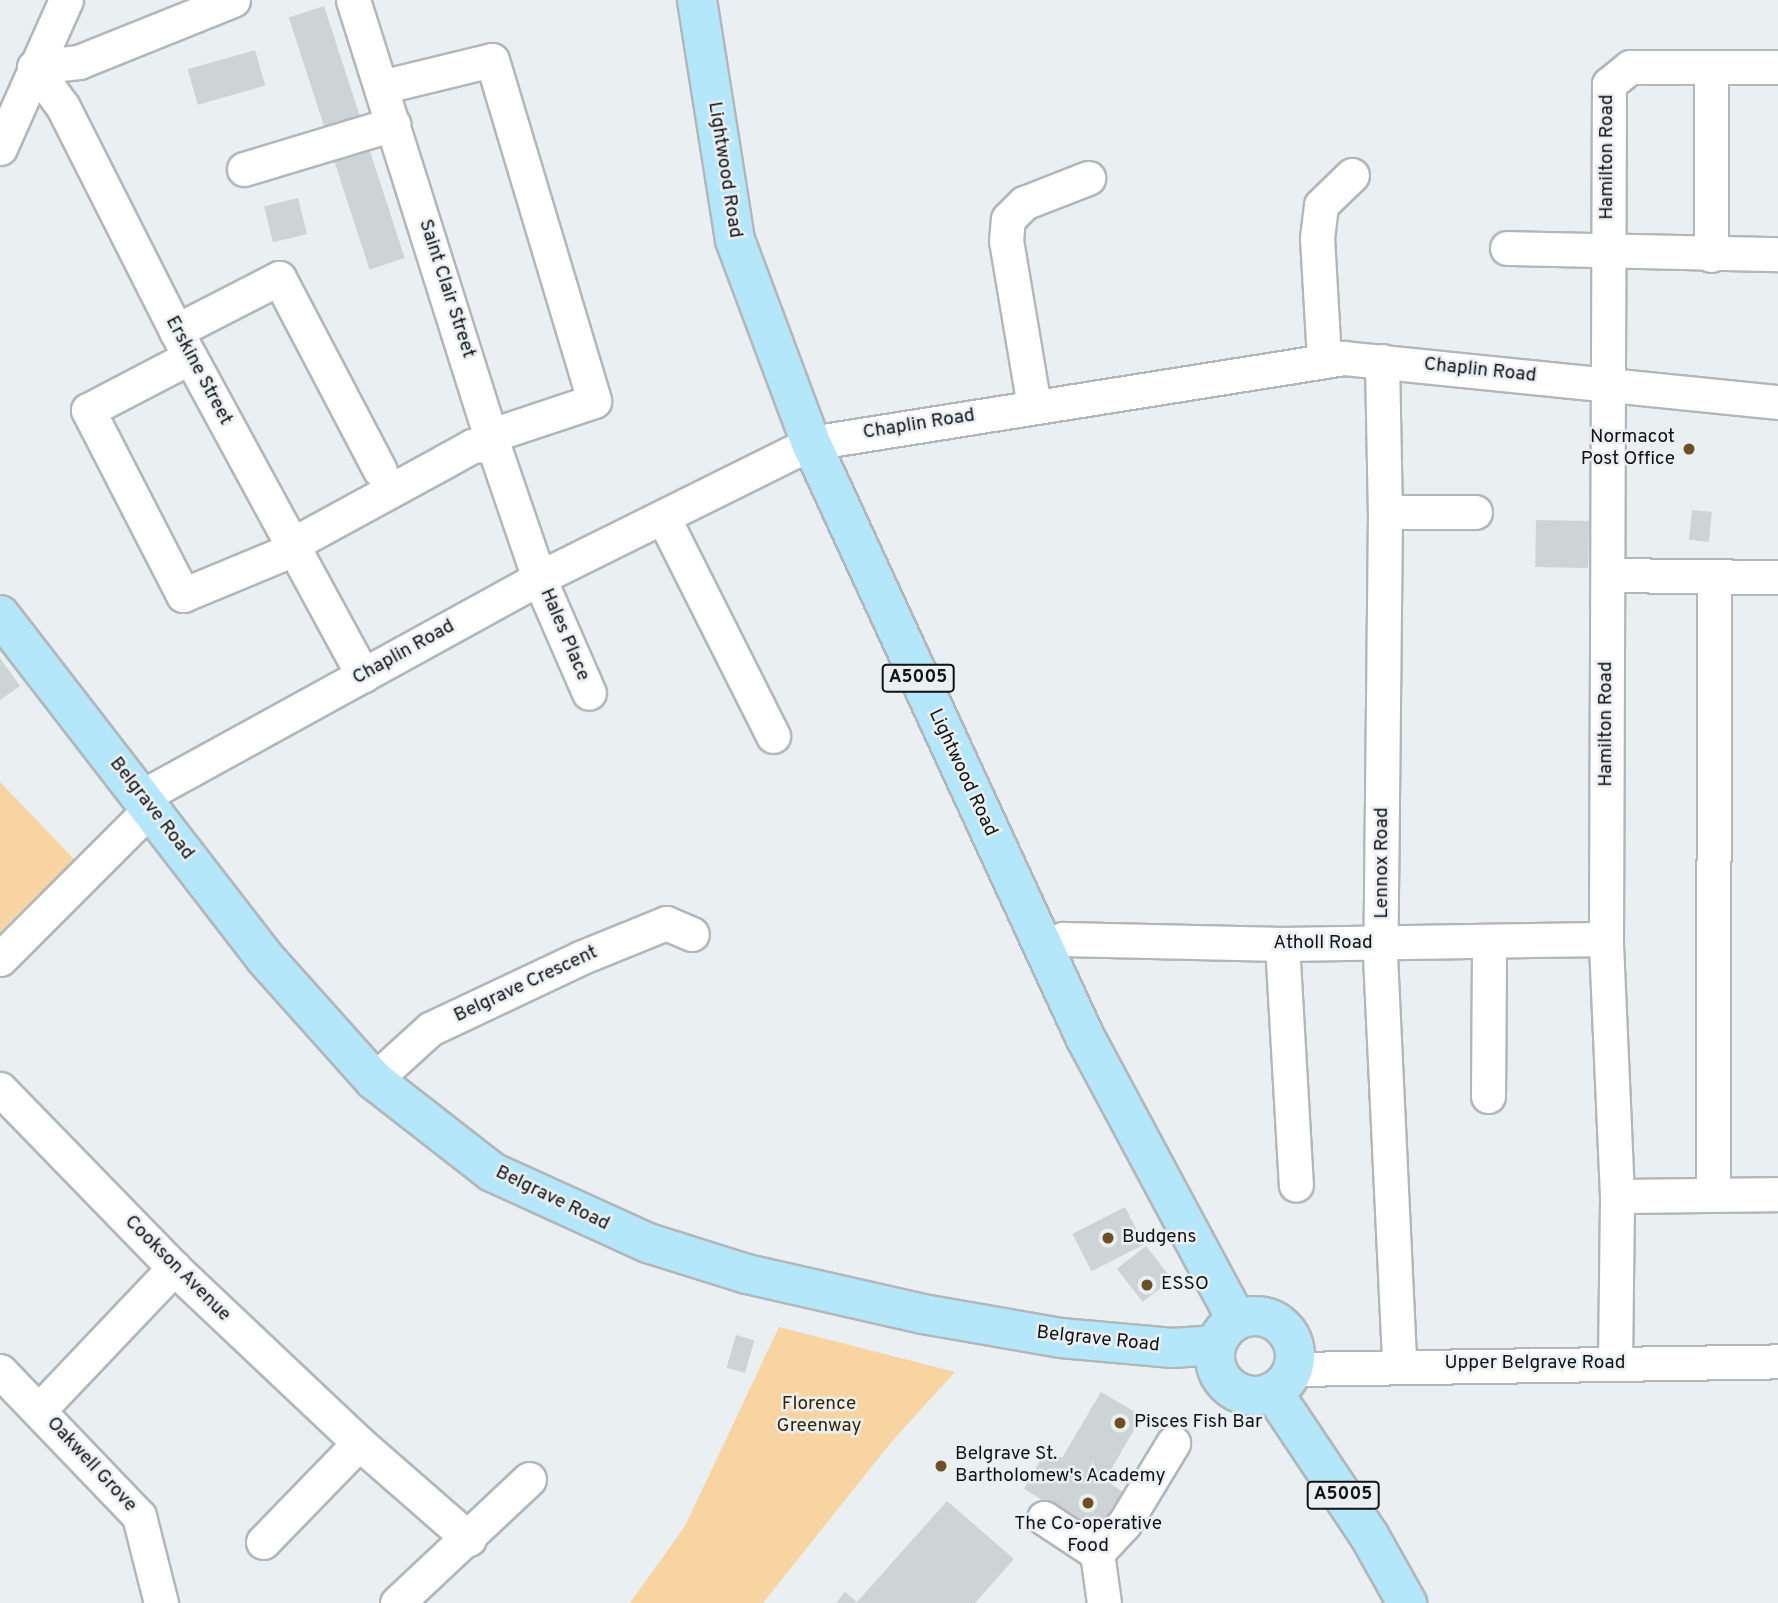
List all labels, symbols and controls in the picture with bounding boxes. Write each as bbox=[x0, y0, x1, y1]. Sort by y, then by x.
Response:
street label: Hamilton Road bbox=[1597, 94, 1619, 220]
street label: Lightwood Road bbox=[702, 100, 746, 240]
street label: Saint Clair Street bbox=[413, 217, 479, 361]
street label: Erskine Street bbox=[160, 313, 236, 429]
street label: Chaplin Road bbox=[1423, 354, 1537, 388]
street label: Chaplin Road bbox=[861, 405, 977, 445]
place label: Normacot Post Office bbox=[1581, 427, 1675, 471]
marker: Normacot Post Office bbox=[1681, 441, 1697, 457]
street label: Hales Place bbox=[534, 585, 594, 685]
street label: Chaplin Road bbox=[349, 616, 459, 690]
street label: Hamilton Road bbox=[1596, 661, 1618, 787]
road number: A5005 bbox=[881, 664, 955, 692]
street label: Lightwood Road bbox=[923, 706, 1001, 840]
street label: Belgrave Road bbox=[104, 753, 198, 865]
street label: Lennox Road bbox=[1372, 807, 1394, 919]
street label: Atholl Road bbox=[1273, 933, 1373, 955]
street label: Belgrave Crescent bbox=[451, 942, 601, 1028]
street label: Belgrave Road bbox=[491, 1162, 613, 1236]
street label: Cookson Avenue bbox=[119, 1211, 235, 1327]
place label: Budgens bbox=[1122, 1227, 1196, 1249]
marker: Budgens bbox=[1100, 1230, 1116, 1246]
place label: ESSO bbox=[1161, 1274, 1209, 1296]
marker: ESSO bbox=[1139, 1277, 1155, 1293]
street label: Belgrave Road bbox=[1035, 1322, 1161, 1358]
street label: Upper Belgrave Road bbox=[1445, 1353, 1625, 1375]
park label: Florence Greenway bbox=[777, 1394, 861, 1438]
place label: Pisces Fish Bar bbox=[1134, 1412, 1262, 1434]
street label: Oakwell Grove bbox=[41, 1413, 141, 1517]
marker: Pisces Fish Bar bbox=[1112, 1415, 1128, 1431]
place label: Belgrave St. Bartholomew's Academy bbox=[955, 1444, 1166, 1488]
marker: Belgrave St. Bartholomew's Academy bbox=[933, 1458, 949, 1474]
road number: A5005 bbox=[1306, 1480, 1380, 1510]
marker: The Co-operative Food bbox=[1080, 1495, 1096, 1511]
place label: The Co-operative Food bbox=[1014, 1514, 1162, 1558]

